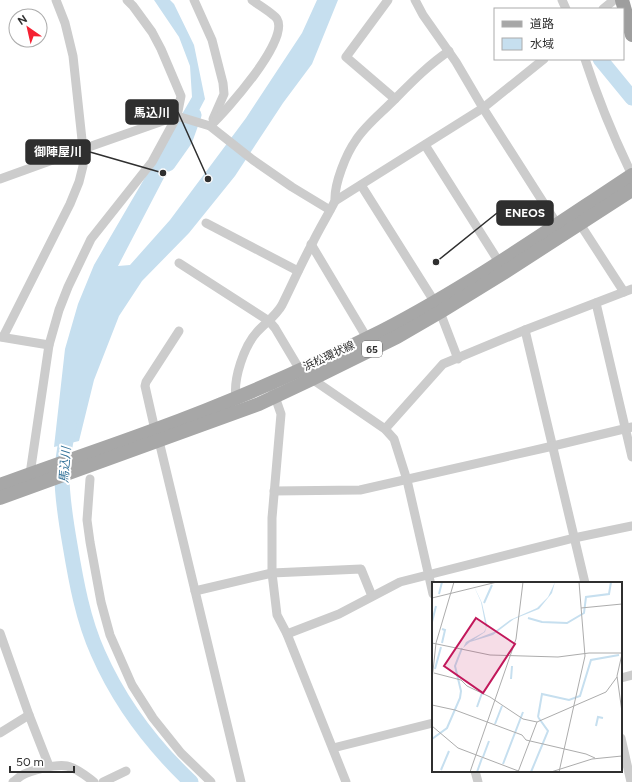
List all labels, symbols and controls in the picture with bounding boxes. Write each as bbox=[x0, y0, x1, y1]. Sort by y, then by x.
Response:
north arrow bbox=[8, 8, 48, 48]
legend bbox=[494, 8, 624, 60]
text: N bbox=[16, 12, 30, 28]
text: 道路 bbox=[530, 17, 554, 31]
text: 水域 bbox=[530, 37, 554, 51]
callout: 馬込川 bbox=[126, 100, 178, 124]
text: 馬込川 bbox=[134, 106, 170, 120]
callout: 御陣屋川 bbox=[26, 140, 90, 164]
text: 御陣屋川 bbox=[34, 145, 82, 159]
callout: ENEOS bbox=[497, 201, 553, 225]
text: ENEOS bbox=[505, 206, 545, 220]
street label: 浜松環状線 bbox=[301, 338, 357, 374]
road number: 65 bbox=[362, 341, 382, 357]
water label: 馬込川 bbox=[57, 445, 73, 483]
inset map bbox=[432, 582, 622, 772]
scale bar bbox=[10, 748, 74, 774]
text: 50 m bbox=[16, 755, 44, 769]

